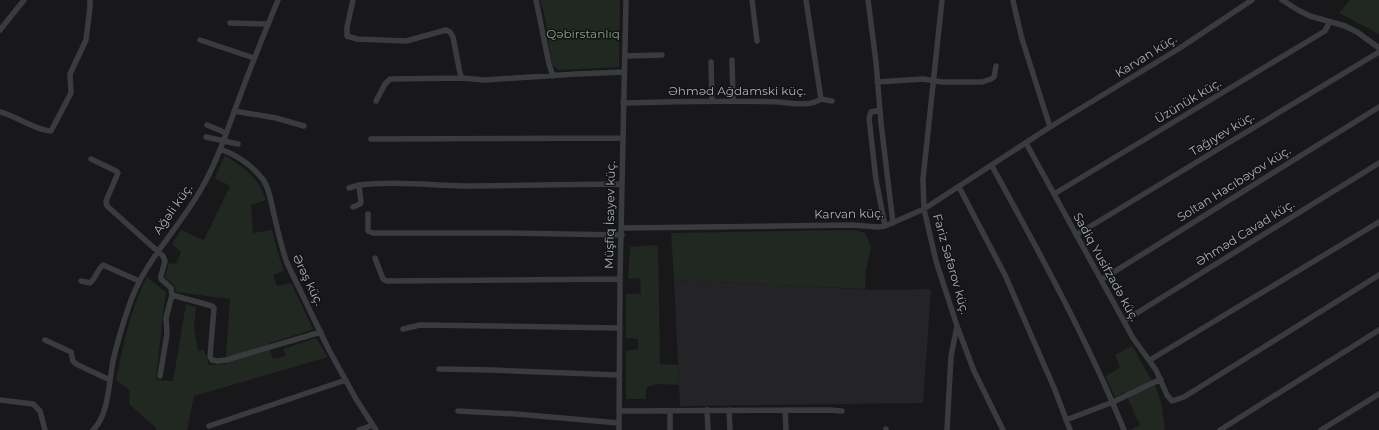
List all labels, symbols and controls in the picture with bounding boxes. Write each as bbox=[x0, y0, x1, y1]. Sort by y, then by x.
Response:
park label: Qəbirstanlıq bbox=[546, 26, 620, 41]
street label: Karvan küç. bbox=[1112, 31, 1179, 80]
street label: Üzünük küç. bbox=[1152, 75, 1224, 126]
street label: Əhməd Ağdamski küç. bbox=[668, 83, 806, 98]
street label: Tağıyev küç. bbox=[1187, 108, 1257, 159]
street label: Soltan Hacıbəyov küç. bbox=[1174, 143, 1293, 225]
street label: Müşfiq İsayev küç. bbox=[601, 161, 618, 269]
street label: Ağəli küç. bbox=[150, 181, 195, 237]
street label: Əhməd Cavad küç. bbox=[1192, 196, 1297, 269]
street label: Karvan küç. bbox=[814, 205, 884, 222]
street label: Sadiq Yusifzadə küç. bbox=[1070, 210, 1143, 324]
street label: Fariz Səfərov küç. bbox=[930, 212, 973, 316]
street label: Ərəş küç. bbox=[290, 252, 327, 308]

